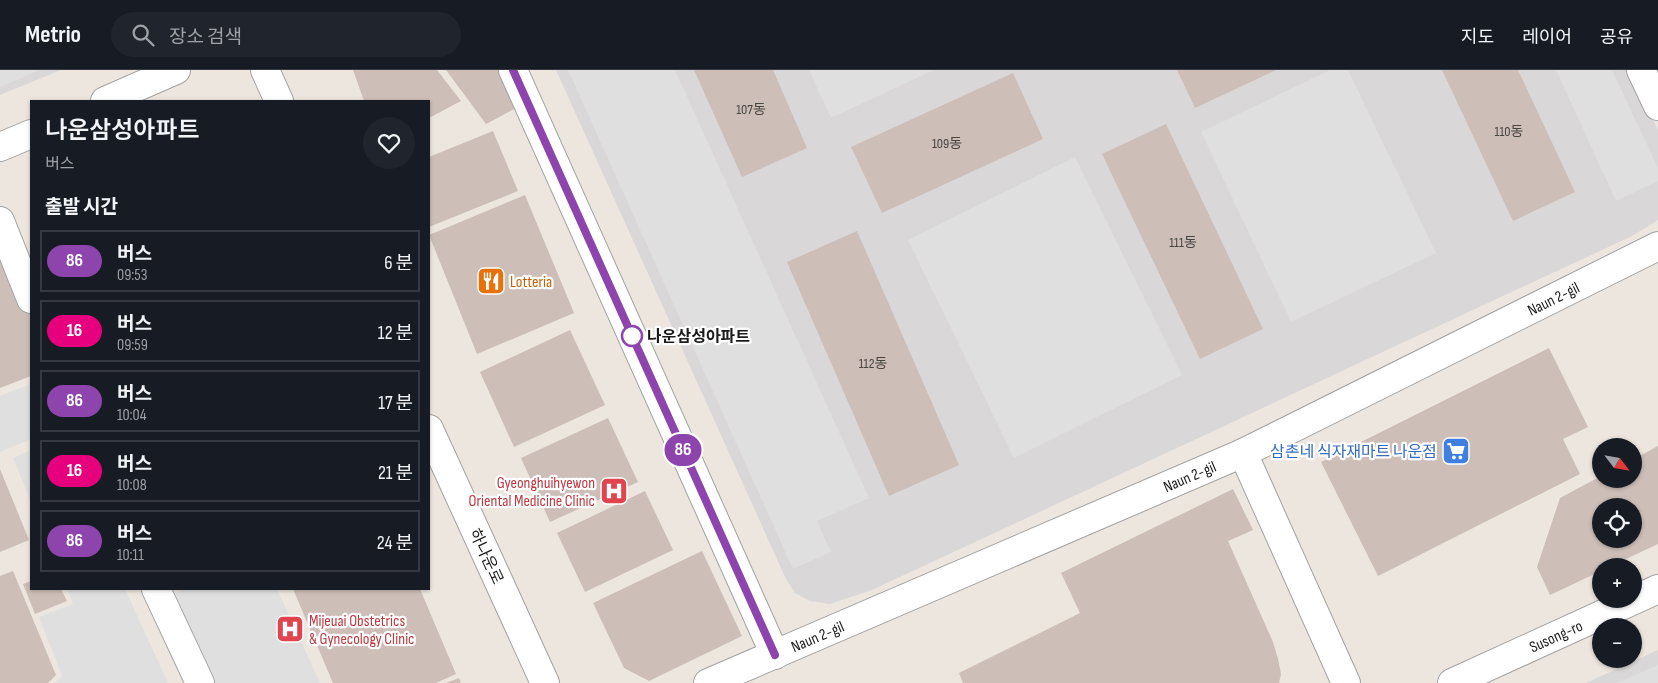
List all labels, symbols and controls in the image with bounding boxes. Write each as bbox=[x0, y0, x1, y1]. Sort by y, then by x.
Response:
search box bbox=[111, 12, 461, 57]
text: Metrio bbox=[25, 20, 81, 49]
icon: search bbox=[129, 21, 157, 49]
text: 장소 검색 bbox=[169, 26, 242, 49]
text: 지도 bbox=[1461, 27, 1494, 48]
text: 레이어 bbox=[1522, 27, 1572, 48]
text: 공유 bbox=[1600, 27, 1633, 48]
house number: 107동 bbox=[736, 101, 766, 118]
text: 나운삼성아파트 bbox=[45, 116, 200, 145]
button: heart bbox=[363, 117, 415, 169]
house number: 110동 bbox=[1495, 123, 1524, 140]
house number: 109동 bbox=[932, 135, 962, 152]
text: 버스 bbox=[45, 155, 74, 174]
text: 출발 시간 bbox=[45, 196, 118, 219]
house number: 111동 bbox=[1169, 234, 1197, 251]
text: 버스 bbox=[117, 243, 152, 266]
text: 86 bbox=[66, 250, 83, 271]
text: 6 분 bbox=[384, 252, 413, 275]
text: 09:53 bbox=[117, 266, 147, 285]
restaurant icon: Lotteria bbox=[476, 266, 506, 296]
place label: Lotteria bbox=[510, 273, 552, 292]
street label: Naun 2-gil bbox=[1525, 279, 1583, 321]
text: 버스 bbox=[117, 313, 152, 336]
text: 16 bbox=[67, 320, 82, 341]
text: 12 분 bbox=[378, 322, 413, 345]
marker: 나운삼성아파트 bbox=[621, 325, 643, 347]
place label: 나운삼성아파트 bbox=[647, 328, 750, 347]
text: 09:59 bbox=[117, 336, 148, 355]
house number: 112동 bbox=[859, 355, 887, 372]
text: 버스 bbox=[117, 383, 152, 406]
text: 86 bbox=[66, 390, 83, 411]
text: 17 분 bbox=[378, 392, 413, 415]
text: 10:04 bbox=[117, 406, 146, 425]
line badge: 86 bbox=[660, 434, 706, 466]
supermarket icon: 삼촌네 식자재마트 나운점 bbox=[1441, 436, 1471, 466]
north arrow bbox=[1592, 438, 1642, 488]
map controls bbox=[1592, 438, 1642, 668]
text: 86 bbox=[675, 439, 691, 460]
place label: 삼촌네 식자재마트 나운점 bbox=[1270, 443, 1437, 462]
text: 버스 bbox=[117, 453, 152, 476]
street label: Naun 2-gil bbox=[1161, 458, 1219, 497]
text: 16 bbox=[67, 460, 82, 481]
text: 21 분 bbox=[378, 462, 413, 485]
place label: Gyeonghuihyewon Oriental Medicine Clinic bbox=[469, 474, 595, 511]
text: 10:08 bbox=[117, 476, 147, 495]
hospital icon: Gyeonghuihyewon Oriental Medicine Clinic bbox=[599, 476, 629, 506]
button: locate bbox=[1592, 498, 1642, 548]
text: 버스 bbox=[117, 523, 152, 546]
street label: 하나운로 bbox=[465, 526, 507, 588]
text: 86 bbox=[66, 530, 83, 551]
text: 24 분 bbox=[377, 532, 413, 555]
text: 10:11 bbox=[117, 546, 144, 565]
button: + bbox=[1592, 558, 1642, 608]
place label: Mijeuai Obstetrics & Gynecology Clinic bbox=[309, 612, 415, 649]
hospital icon: Mijeuai Obstetrics & Gynecology Clinic bbox=[275, 614, 305, 644]
street label: Susong-ro bbox=[1527, 617, 1586, 657]
street label: Naun 2-gil bbox=[789, 618, 847, 657]
button: − bbox=[1592, 618, 1642, 668]

